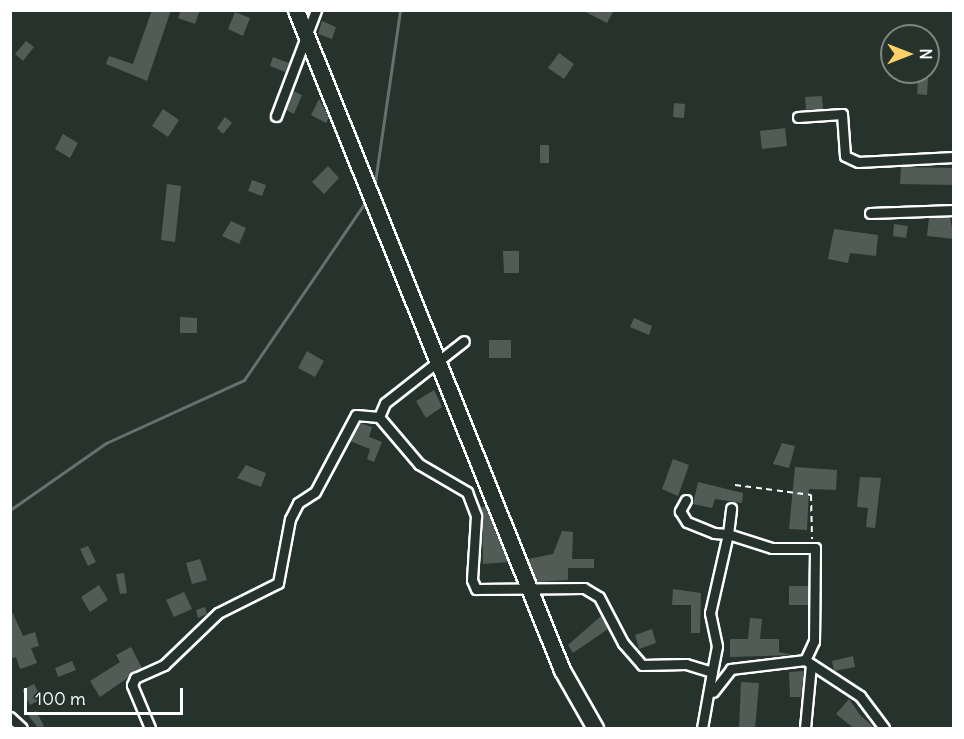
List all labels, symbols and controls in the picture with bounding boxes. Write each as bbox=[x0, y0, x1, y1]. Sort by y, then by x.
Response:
north arrow bbox=[880, 24, 940, 84]
text: N bbox=[916, 48, 936, 60]
scale bar bbox=[27, 676, 186, 714]
text: 100 m bbox=[35, 687, 86, 710]

